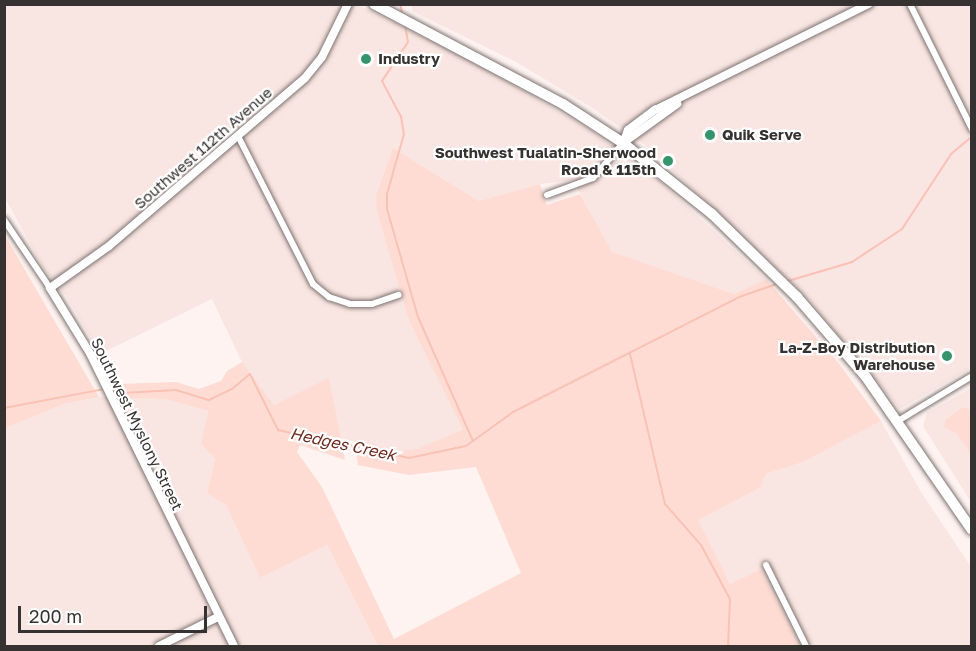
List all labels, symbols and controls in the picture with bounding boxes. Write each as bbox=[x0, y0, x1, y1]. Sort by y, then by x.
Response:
place label: Industry bbox=[378, 50, 440, 68]
marker: Industry bbox=[359, 52, 373, 66]
street label: Southwest 112th Avenue bbox=[131, 83, 275, 213]
place label: Quik Serve bbox=[722, 126, 802, 144]
marker: Quik Serve bbox=[703, 128, 717, 142]
place label: Southwest Tualatin-Sherwood Road & 115th bbox=[435, 143, 656, 178]
marker: Southwest Tualatin-Sherwood Road & 115th bbox=[661, 154, 675, 168]
street label: Southwest Myslony Street bbox=[87, 335, 187, 513]
place label: La-Z-Boy Distribution Warehouse bbox=[779, 338, 935, 373]
marker: La-Z-Boy Distribution Warehouse bbox=[940, 349, 954, 363]
water label: Hedges Creek bbox=[288, 423, 398, 465]
scale bar bbox=[21, 594, 210, 632]
text: 200 m bbox=[29, 605, 82, 627]

